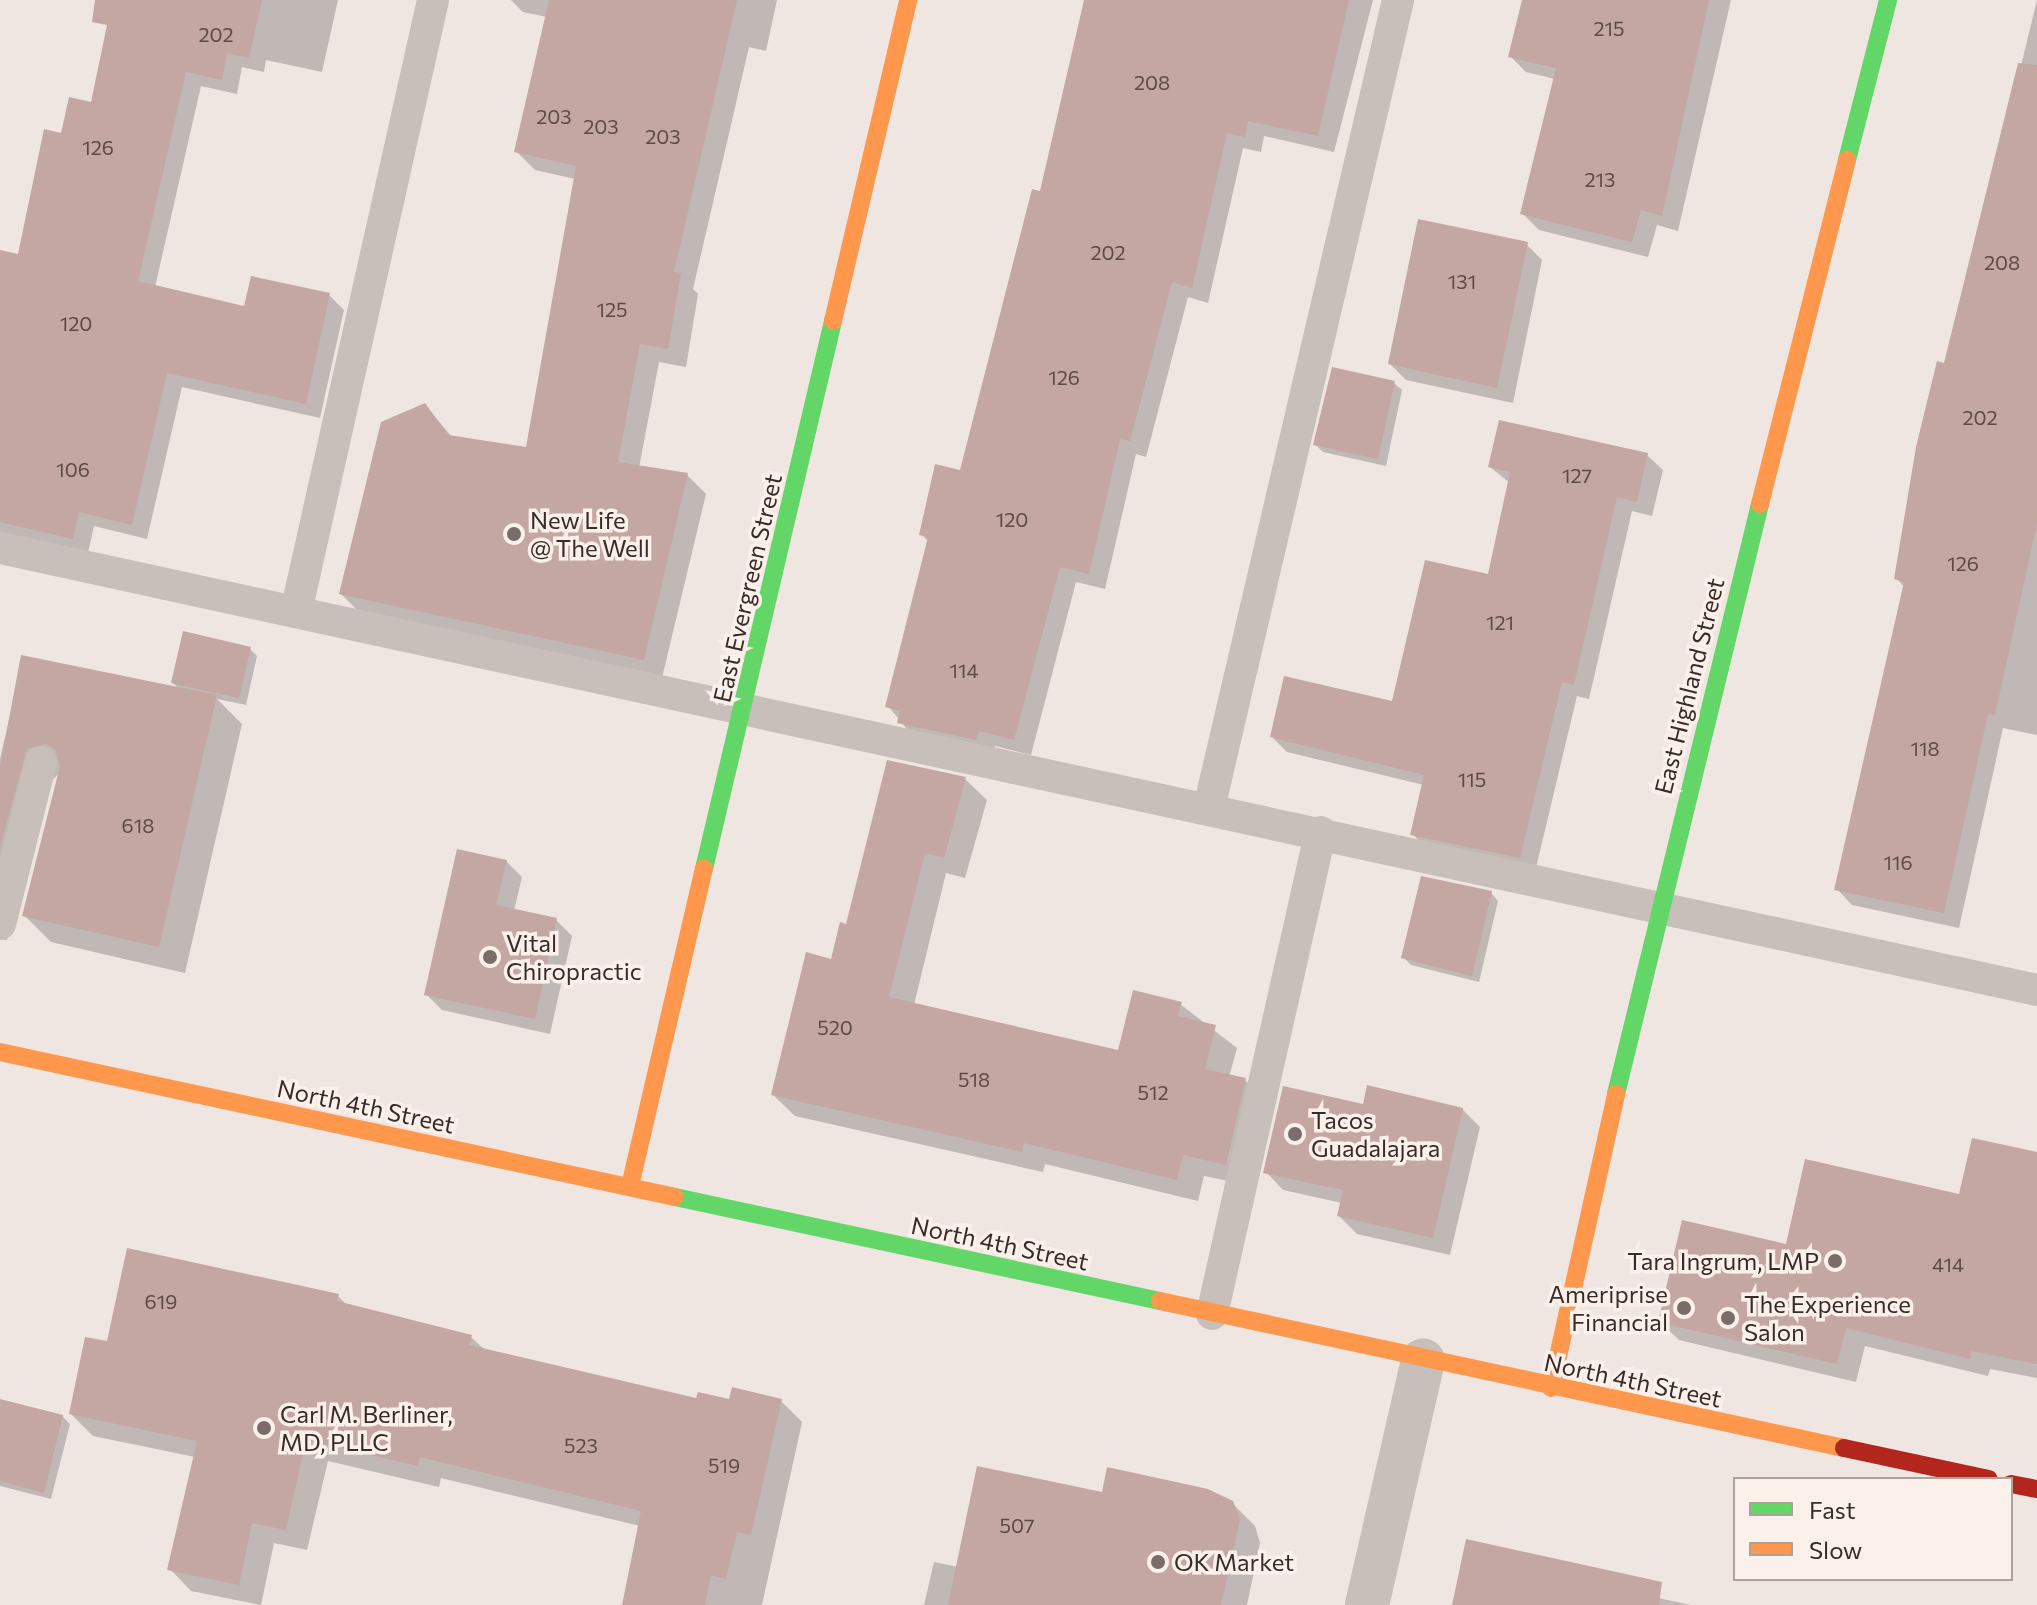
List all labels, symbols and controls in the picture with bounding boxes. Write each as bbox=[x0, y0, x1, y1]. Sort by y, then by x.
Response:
house number: 215 bbox=[1593, 16, 1625, 40]
house number: 202 bbox=[198, 22, 234, 46]
house number: 208 bbox=[1134, 70, 1170, 94]
house number: 203 bbox=[536, 104, 572, 128]
house number: 203 bbox=[583, 114, 619, 138]
house number: 203 bbox=[645, 124, 681, 148]
house number: 126 bbox=[82, 135, 114, 159]
house number: 213 bbox=[1584, 167, 1616, 191]
house number: 202 bbox=[1090, 240, 1126, 264]
house number: 208 bbox=[1984, 250, 2020, 274]
house number: 131 bbox=[1448, 269, 1476, 293]
house number: 125 bbox=[596, 297, 628, 321]
house number: 120 bbox=[60, 311, 92, 335]
house number: 126 bbox=[1048, 365, 1080, 389]
house number: 202 bbox=[1962, 405, 1998, 429]
house number: 106 bbox=[56, 457, 90, 481]
house number: 127 bbox=[1562, 463, 1592, 487]
street label: East Evergreen Street bbox=[707, 471, 787, 705]
place label: New Life @ The Well bbox=[530, 506, 650, 562]
house number: 120 bbox=[996, 507, 1028, 531]
marker: New Life @ The Well bbox=[505, 525, 523, 543]
house number: 126 bbox=[1947, 551, 1979, 575]
street label: East Highland Street bbox=[1648, 575, 1730, 797]
house number: 121 bbox=[1486, 610, 1514, 634]
house number: 114 bbox=[949, 658, 979, 682]
house number: 118 bbox=[1910, 736, 1940, 760]
house number: 115 bbox=[1458, 767, 1486, 791]
house number: 618 bbox=[122, 813, 154, 837]
house number: 116 bbox=[1883, 850, 1913, 874]
place label: Vital Chiropractic bbox=[506, 929, 642, 985]
marker: Vital Chiropractic bbox=[481, 948, 499, 966]
house number: 520 bbox=[817, 1015, 853, 1039]
house number: 518 bbox=[958, 1067, 990, 1091]
street label: North 4th Street bbox=[275, 1073, 457, 1139]
house number: 512 bbox=[1137, 1080, 1169, 1104]
place label: Tacos Guadalajara bbox=[1311, 1106, 1440, 1162]
marker: Tacos Guadalajara bbox=[1286, 1125, 1304, 1143]
street label: North 4th Street bbox=[909, 1210, 1091, 1276]
place label: Tara Ingrum, LMP bbox=[1627, 1247, 1819, 1275]
marker: Tara Ingrum, LMP bbox=[1826, 1252, 1844, 1270]
house number: 414 bbox=[1932, 1252, 1964, 1276]
place label: Ameriprise Financial bbox=[1549, 1280, 1668, 1336]
house number: 619 bbox=[145, 1289, 177, 1313]
place label: The Experience Salon bbox=[1744, 1290, 1911, 1346]
marker: Ameriprise Financial bbox=[1675, 1299, 1693, 1317]
marker: The Experience Salon bbox=[1719, 1309, 1737, 1327]
street label: North 4th Street bbox=[1542, 1347, 1724, 1413]
place label: Carl M. Berliner, MD, PLLC bbox=[280, 1400, 453, 1456]
marker: Carl M. Berliner, MD, PLLC bbox=[255, 1419, 273, 1437]
house number: 523 bbox=[564, 1433, 598, 1457]
house number: 519 bbox=[708, 1453, 740, 1477]
legend bbox=[1733, 1477, 2013, 1581]
text: Fast bbox=[1809, 1495, 1856, 1524]
house number: 507 bbox=[999, 1513, 1035, 1537]
text: Slow bbox=[1809, 1535, 1862, 1564]
place label: OK Market bbox=[1174, 1548, 1294, 1576]
marker: OK Market bbox=[1149, 1553, 1167, 1571]

